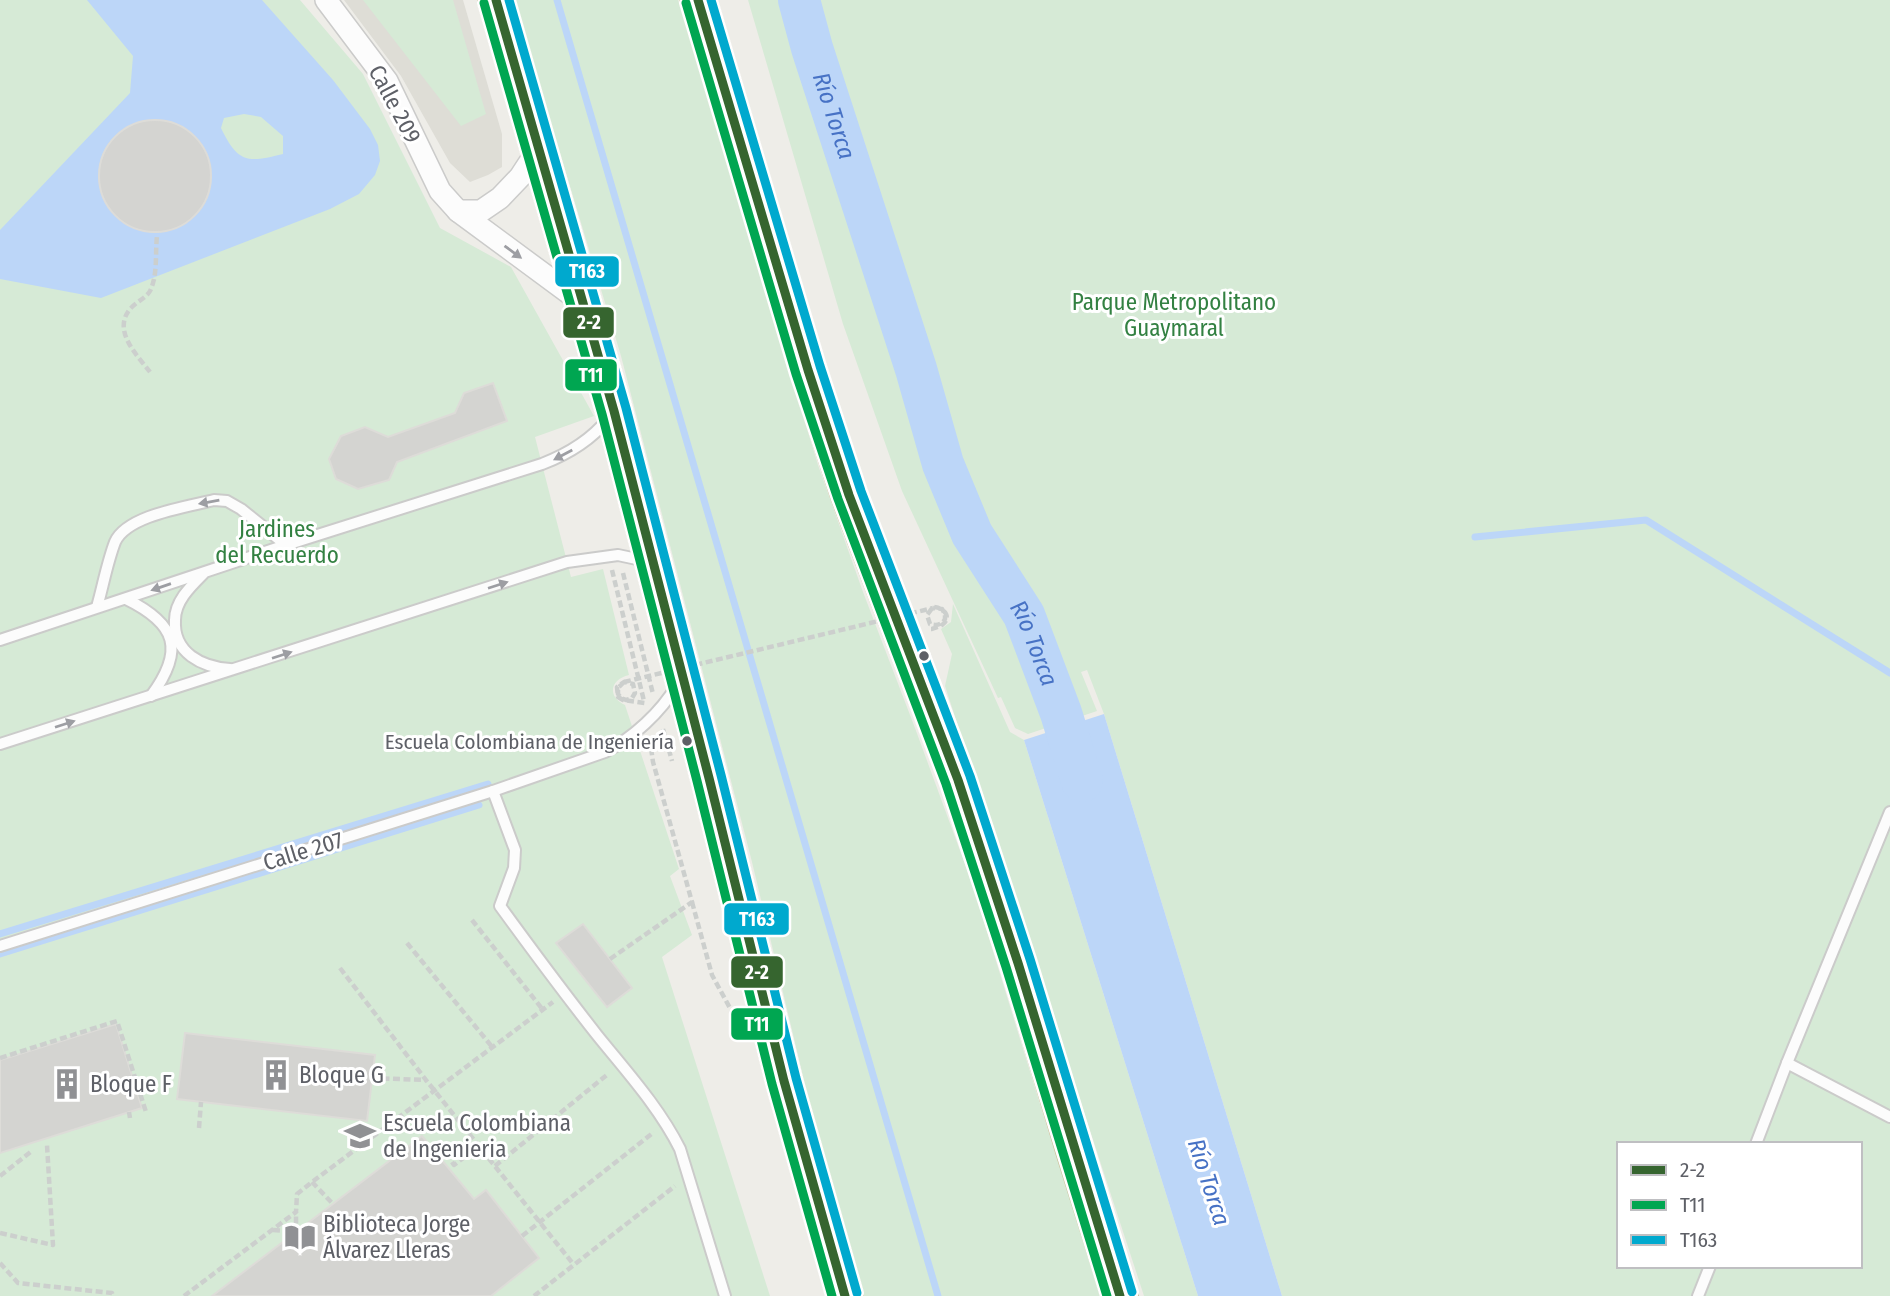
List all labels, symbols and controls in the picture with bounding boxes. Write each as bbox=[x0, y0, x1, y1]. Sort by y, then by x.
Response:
street label: Calle 209 bbox=[363, 60, 427, 148]
water label: Río Torca bbox=[807, 69, 861, 163]
one-way arrow bbox=[504, 245, 522, 259]
line badge: T163 bbox=[554, 255, 620, 288]
text: T163 bbox=[569, 260, 605, 283]
park label: Parque Metropolitano Guaymaral bbox=[1072, 288, 1276, 342]
line badge: 2-2 bbox=[562, 306, 615, 339]
text: 2-2 bbox=[576, 311, 601, 334]
line badge: T11 bbox=[564, 358, 618, 392]
text: T11 bbox=[579, 364, 603, 387]
one-way arrow bbox=[553, 449, 573, 460]
one-way arrow bbox=[198, 497, 220, 508]
park label: Jardines del Recuerdo bbox=[215, 515, 339, 569]
one-way arrow bbox=[488, 579, 509, 589]
one-way arrow bbox=[151, 582, 172, 593]
water label: Río Torca bbox=[1004, 595, 1064, 690]
one-way arrow bbox=[272, 649, 293, 660]
unlabelled marker bbox=[917, 649, 931, 663]
one-way arrow bbox=[55, 718, 76, 728]
place label: Escuela Colombiana de Ingeniería bbox=[385, 729, 674, 755]
marker: Escuela Colombiana de Ingeniería bbox=[680, 734, 694, 748]
street label: Calle 207 bbox=[260, 826, 346, 876]
line badge: T163 bbox=[723, 902, 790, 936]
text: T163 bbox=[739, 908, 775, 931]
line badge: 2-2 bbox=[730, 955, 784, 989]
text: 2-2 bbox=[744, 961, 769, 984]
line badge: T11 bbox=[730, 1007, 784, 1041]
text: T11 bbox=[745, 1013, 769, 1036]
building icon: Bloque G bbox=[259, 1058, 293, 1092]
place label: Bloque G bbox=[299, 1061, 384, 1089]
building icon: Bloque F bbox=[50, 1067, 84, 1101]
place label: Bloque F bbox=[90, 1070, 172, 1098]
place label: Escuela Colombiana de Ingenieria bbox=[383, 1109, 571, 1163]
school or university icon: Escuela Colombiana de Ingenieria bbox=[343, 1119, 377, 1153]
water label: Río Torca bbox=[1182, 1135, 1236, 1229]
legend bbox=[1617, 1142, 1862, 1268]
text: 2-2 bbox=[1680, 1157, 1705, 1183]
text: T11 bbox=[1680, 1192, 1705, 1218]
place label: Biblioteca Jorge Álvarez Lleras bbox=[323, 1210, 470, 1264]
library icon: Biblioteca Jorge Álvarez Lleras bbox=[283, 1220, 317, 1254]
text: T163 bbox=[1680, 1227, 1717, 1253]

